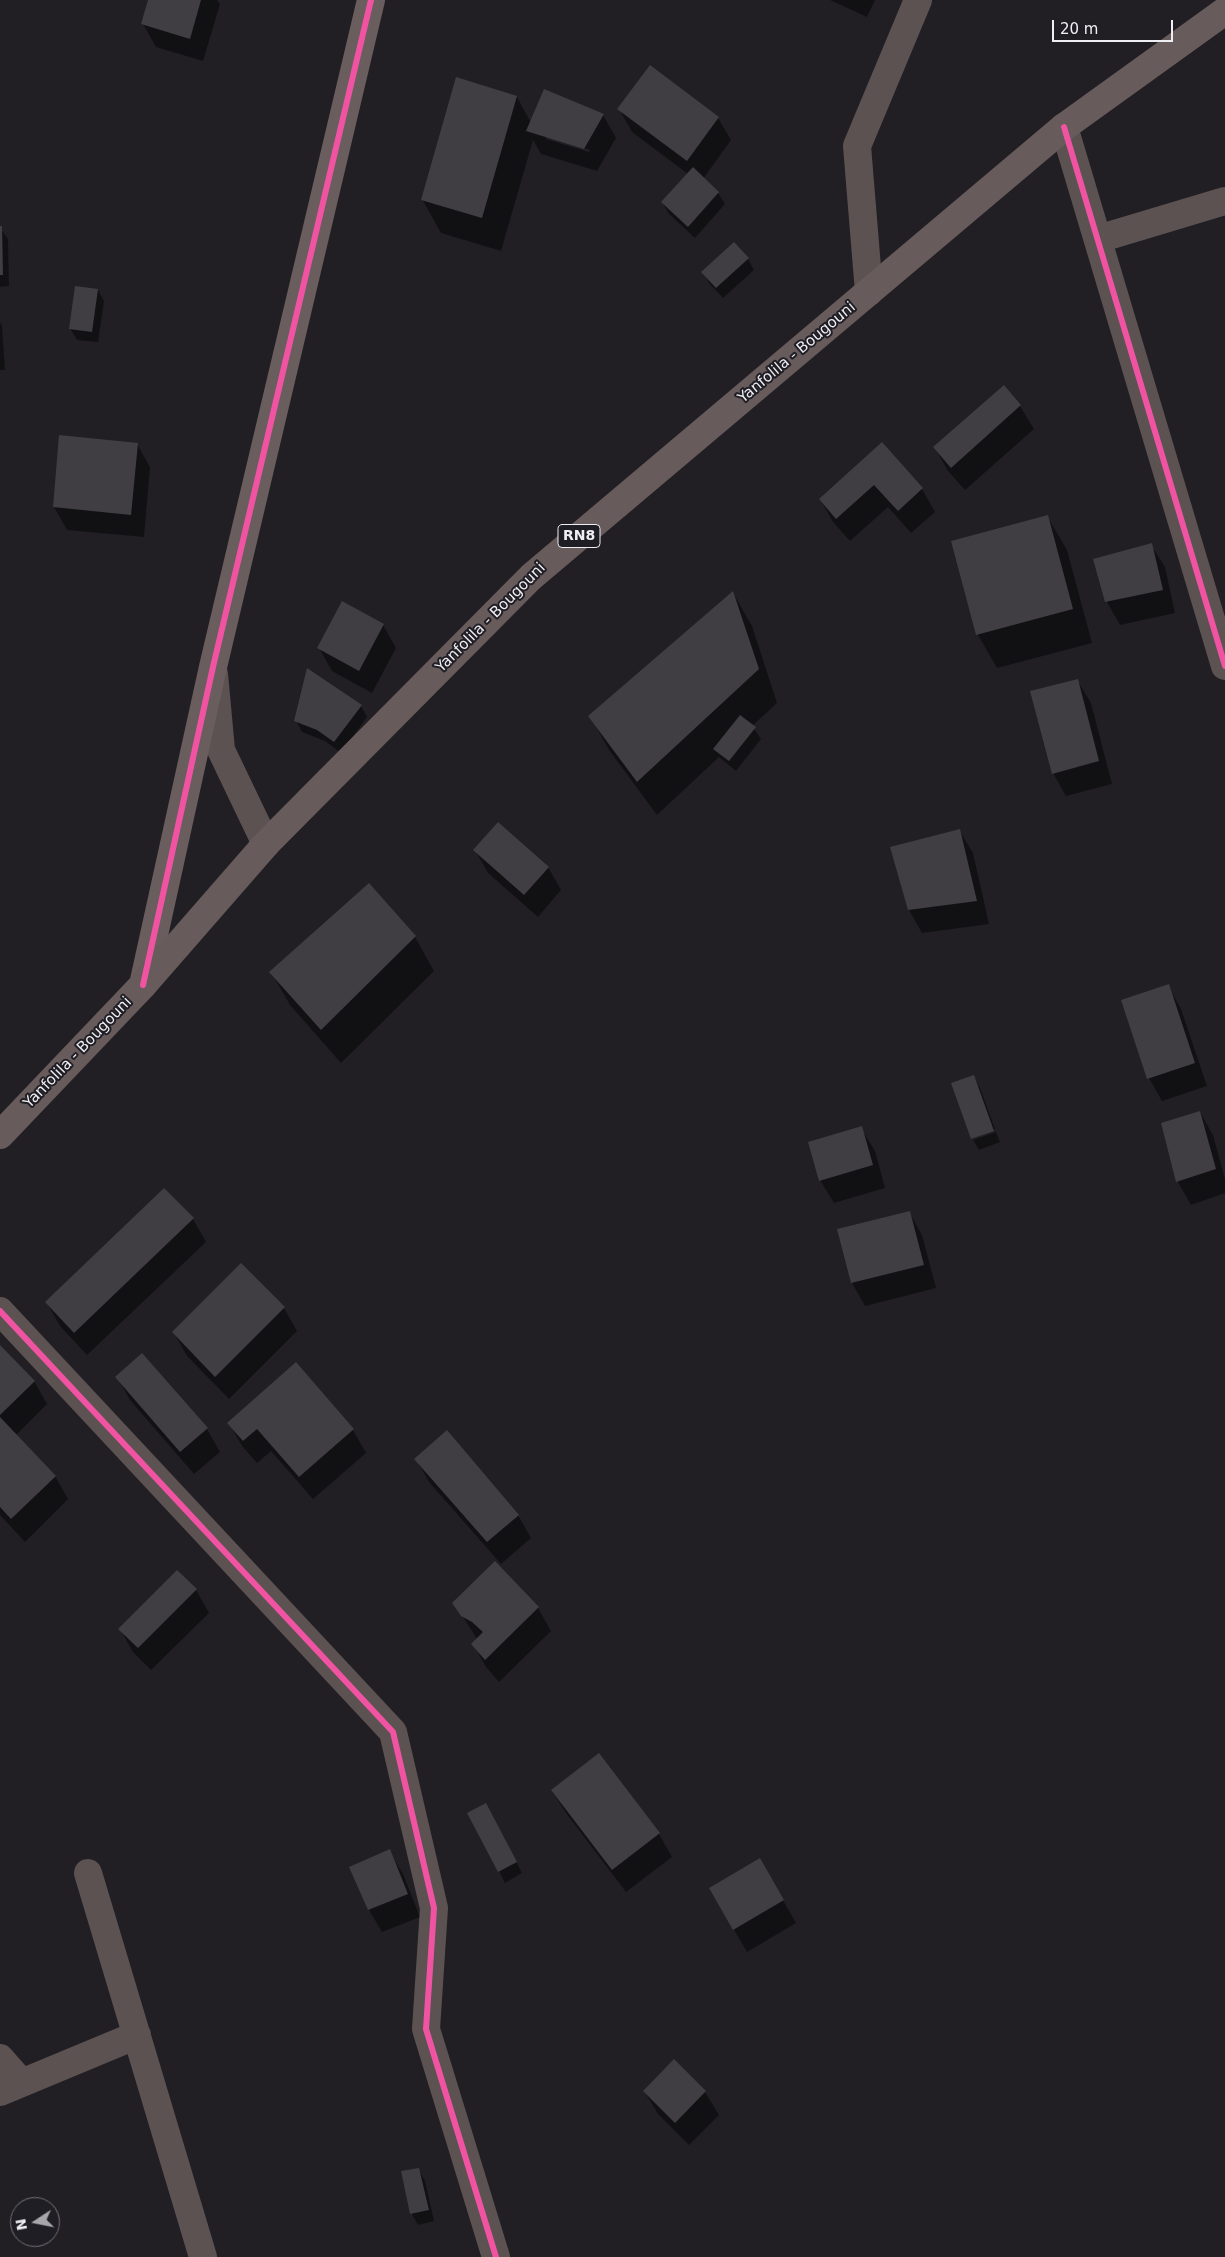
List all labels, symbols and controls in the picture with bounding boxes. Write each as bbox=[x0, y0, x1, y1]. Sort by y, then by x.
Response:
scale bar bbox=[1055, 10, 1176, 42]
text: 20 m bbox=[1060, 20, 1098, 38]
street label: Yanfolila - Bougouni bbox=[735, 299, 859, 407]
road number: RN8 bbox=[558, 524, 600, 548]
street label: Yanfolila - Bougouni bbox=[432, 559, 550, 677]
street label: Yanfolila - Bougouni bbox=[20, 994, 136, 1112]
north arrow bbox=[10, 2197, 60, 2247]
text: N bbox=[12, 2217, 30, 2232]

